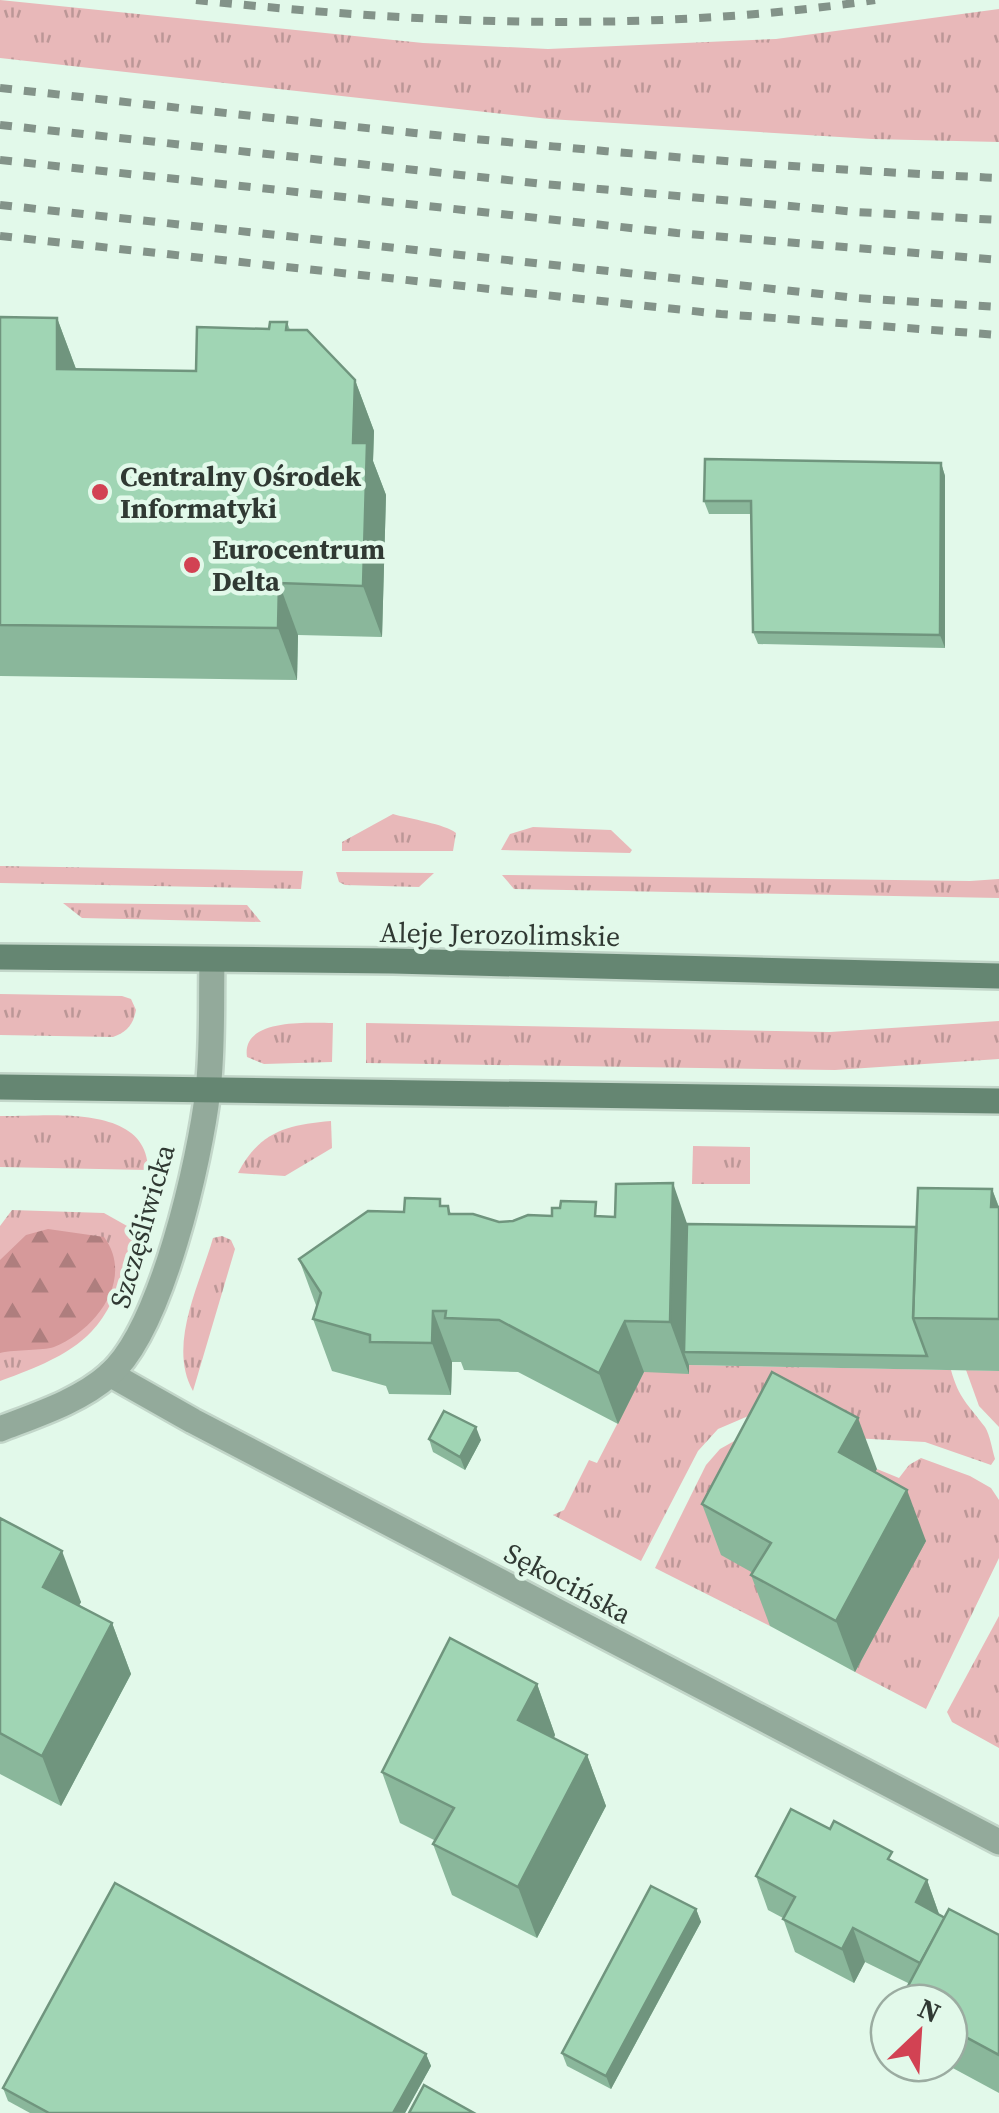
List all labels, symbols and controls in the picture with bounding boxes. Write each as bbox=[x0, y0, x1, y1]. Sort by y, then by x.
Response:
place label: Centralny Ośrodek Informatyki bbox=[120, 457, 361, 527]
marker: Centralny Ośrodek Informatyki bbox=[89, 481, 111, 503]
place label: Eurocentrum Delta bbox=[212, 530, 385, 600]
marker: Eurocentrum Delta bbox=[181, 554, 203, 576]
street label: Aleje Jerozolimskie bbox=[379, 913, 621, 955]
street label: Szczęśliwicka bbox=[100, 1139, 184, 1312]
street label: Sękocińska bbox=[498, 1534, 639, 1633]
north arrow bbox=[869, 1983, 969, 2083]
text: N bbox=[912, 1989, 947, 2032]

